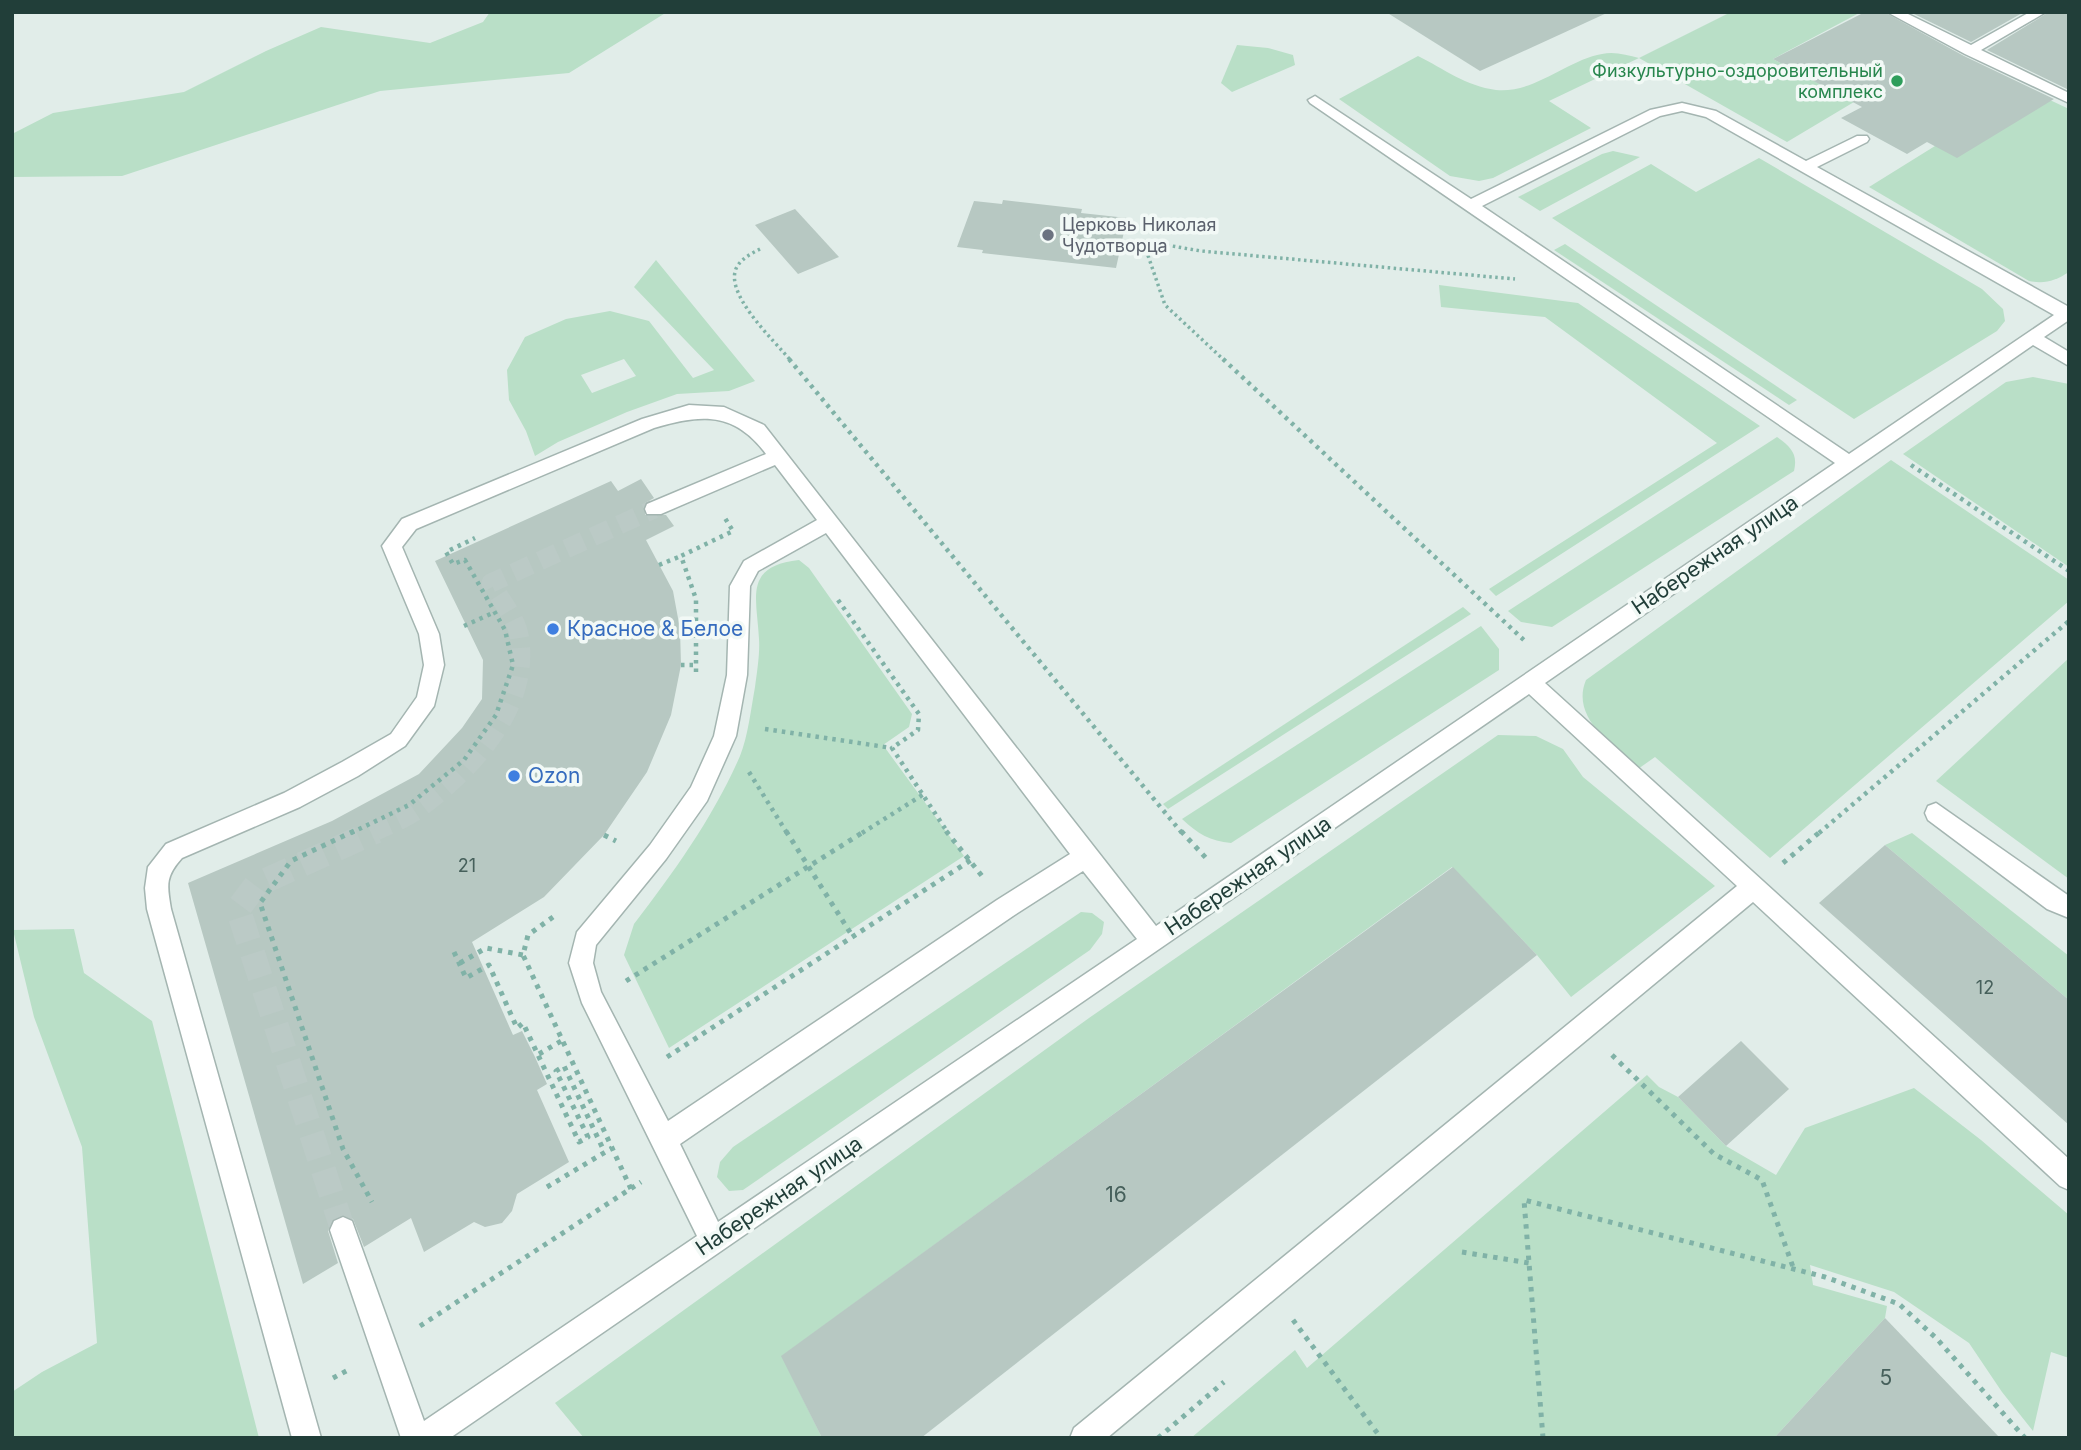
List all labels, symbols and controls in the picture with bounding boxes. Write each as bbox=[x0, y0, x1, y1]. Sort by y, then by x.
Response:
place label: Физкультурно-оздоровительный комплекс bbox=[1592, 60, 1883, 102]
marker: Физкультурно-оздоровительный комплекс bbox=[1889, 73, 1905, 89]
place label: Церковь Николая Чудотворца bbox=[1062, 214, 1217, 256]
marker: Церковь Николая Чудотворца bbox=[1040, 227, 1056, 243]
street label: Набережная улица bbox=[1627, 490, 1803, 620]
place label: Красное & Белое bbox=[567, 616, 743, 641]
marker: Красное & Белое bbox=[545, 621, 561, 637]
place label: Ozon bbox=[528, 763, 580, 788]
marker: Ozon bbox=[506, 768, 522, 784]
street label: Набережная улица bbox=[1160, 811, 1336, 941]
house number: 21 bbox=[458, 855, 476, 876]
house number: 12 bbox=[1976, 977, 1994, 998]
street label: Набережная улица bbox=[691, 1131, 867, 1261]
house number: 16 bbox=[1105, 1182, 1127, 1207]
house number: 5 bbox=[1880, 1365, 1892, 1390]

